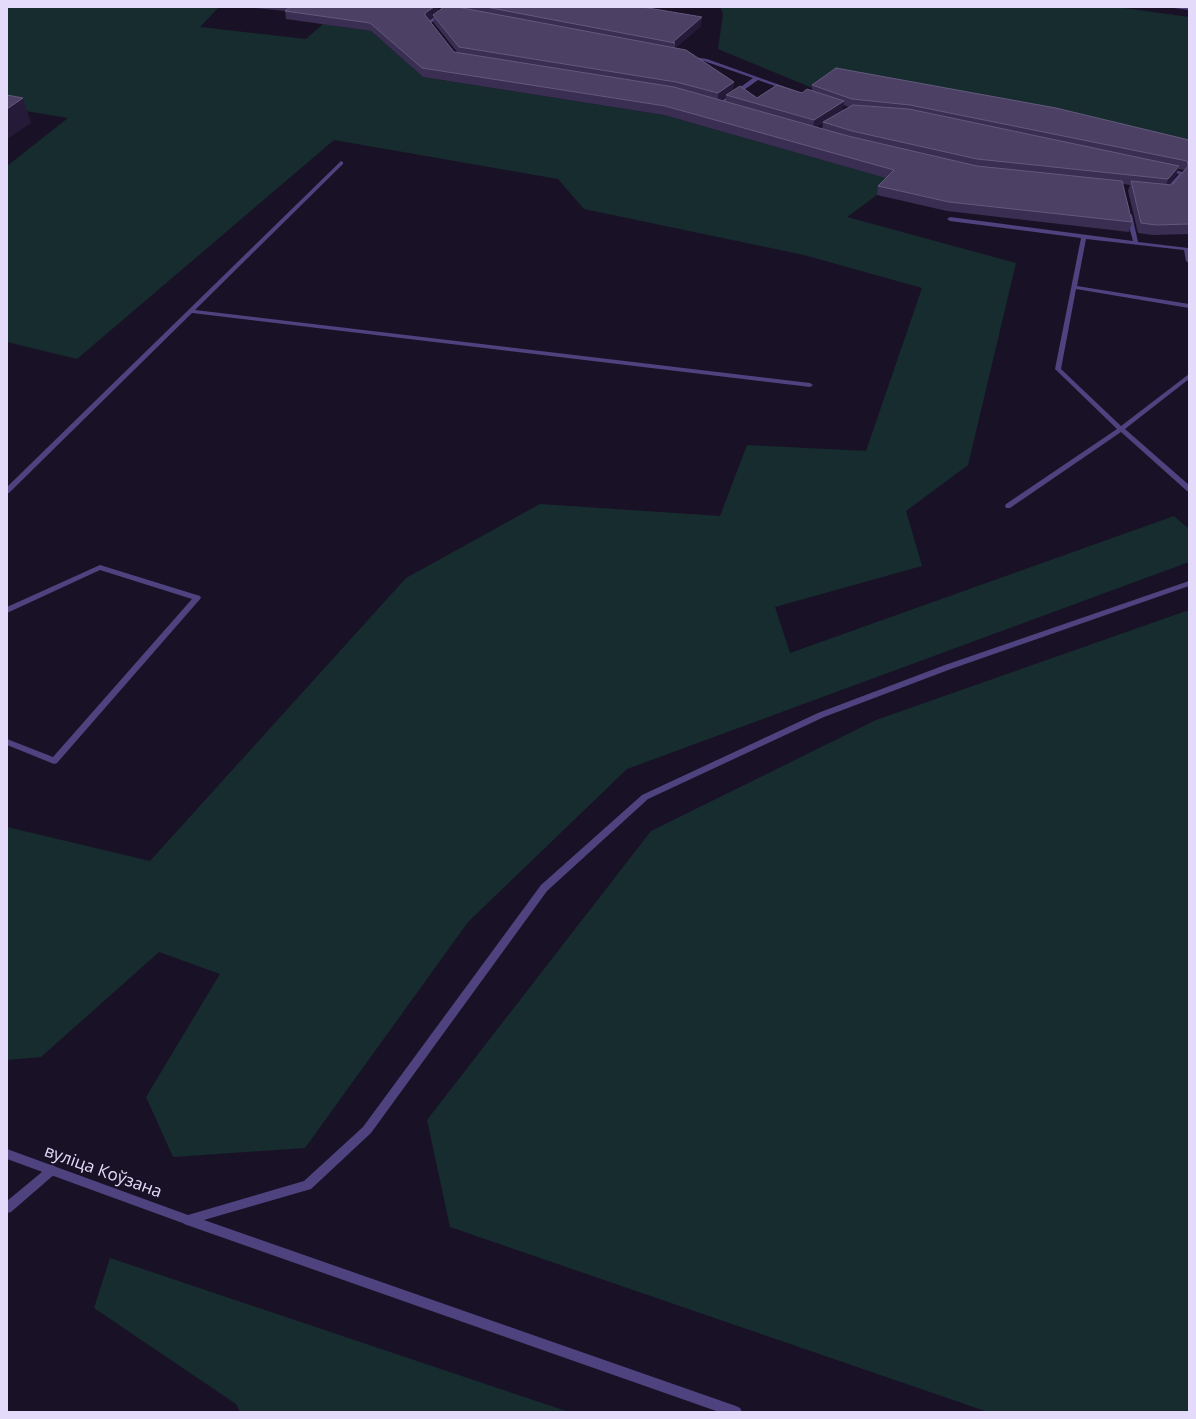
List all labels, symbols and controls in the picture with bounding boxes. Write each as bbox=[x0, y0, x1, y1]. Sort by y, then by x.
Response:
street label: вуліца Коўзана bbox=[41, 1141, 165, 1203]

